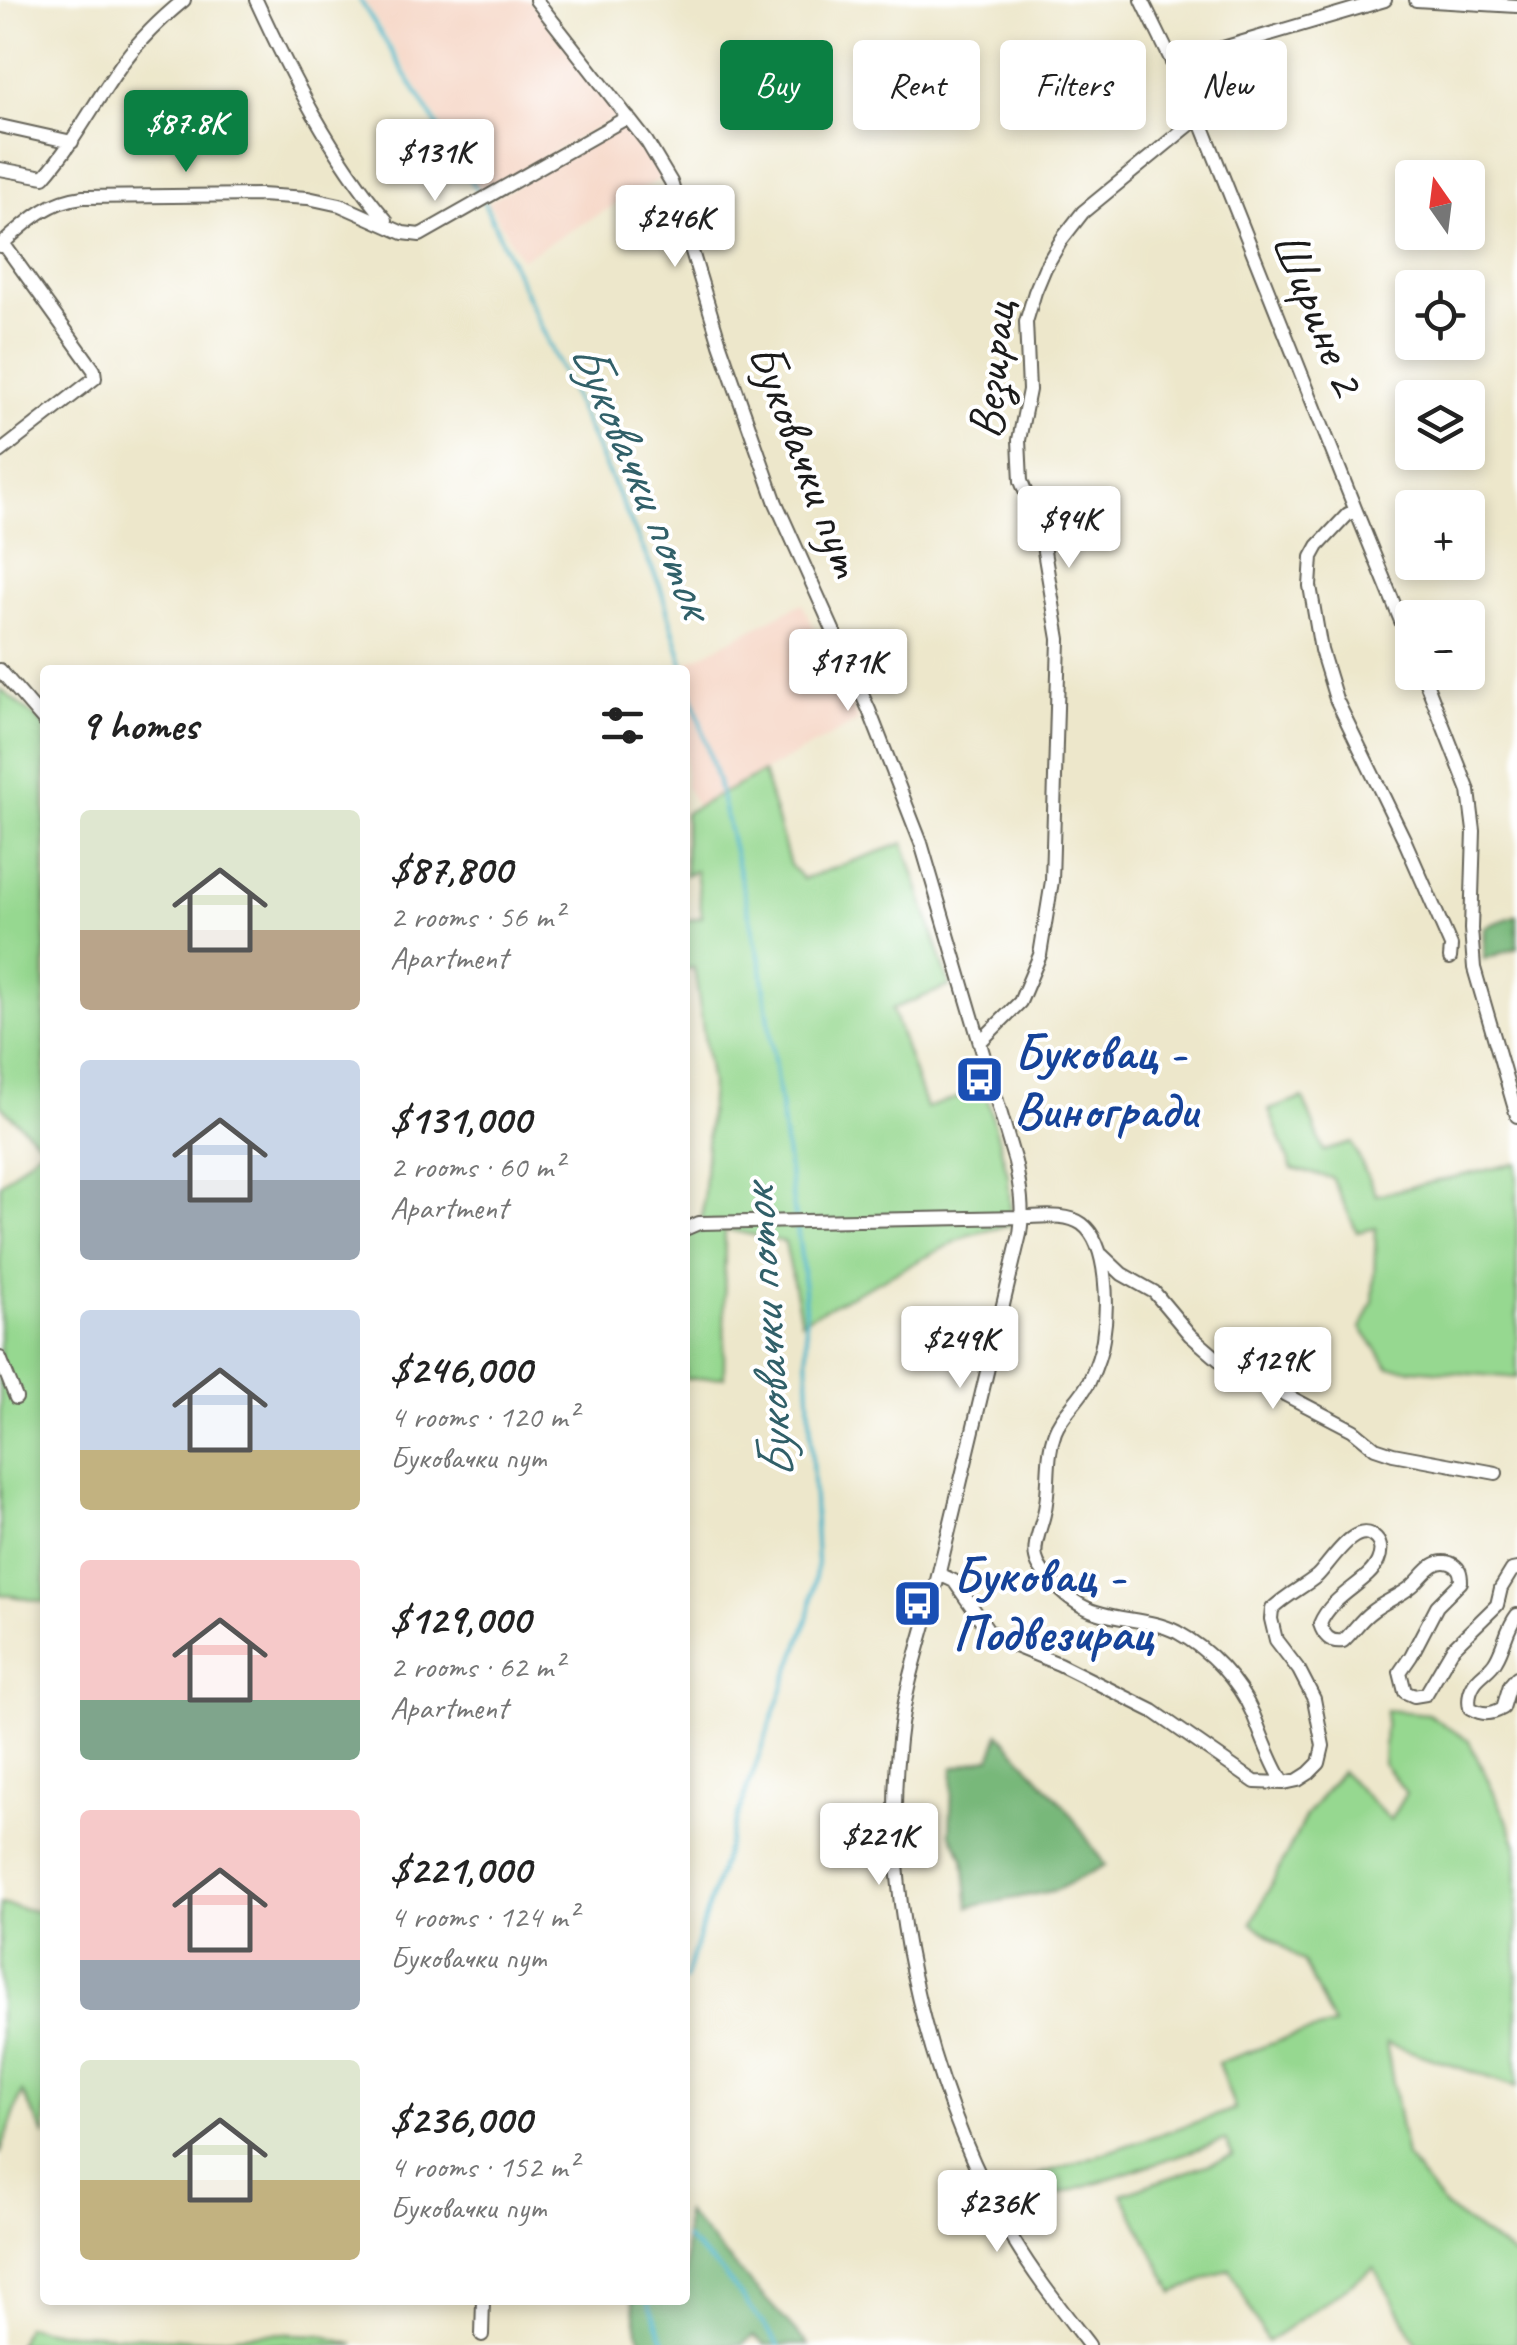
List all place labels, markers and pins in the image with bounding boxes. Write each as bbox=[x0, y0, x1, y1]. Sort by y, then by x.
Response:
pin: $87.8K bbox=[105, 90, 267, 175]
pin: $131K bbox=[365, 119, 505, 204]
pin: $246K bbox=[605, 185, 745, 270]
pin: $94K bbox=[1010, 486, 1128, 571]
pin: $171K bbox=[778, 629, 918, 714]
place label: Буковац - Виногради bbox=[1014, 1021, 1201, 1142]
bus stop icon: Буковац - Виногради bbox=[953, 1054, 1005, 1106]
pin: $249K bbox=[890, 1306, 1030, 1391]
pin: $129K bbox=[1203, 1327, 1343, 1412]
place label: Буковац - Подвезирац bbox=[953, 1544, 1154, 1665]
bus stop icon: Буковац - Подвезирац bbox=[892, 1577, 944, 1629]
pin: $221K bbox=[809, 1803, 949, 1888]
pin: $236K bbox=[927, 2170, 1067, 2255]

